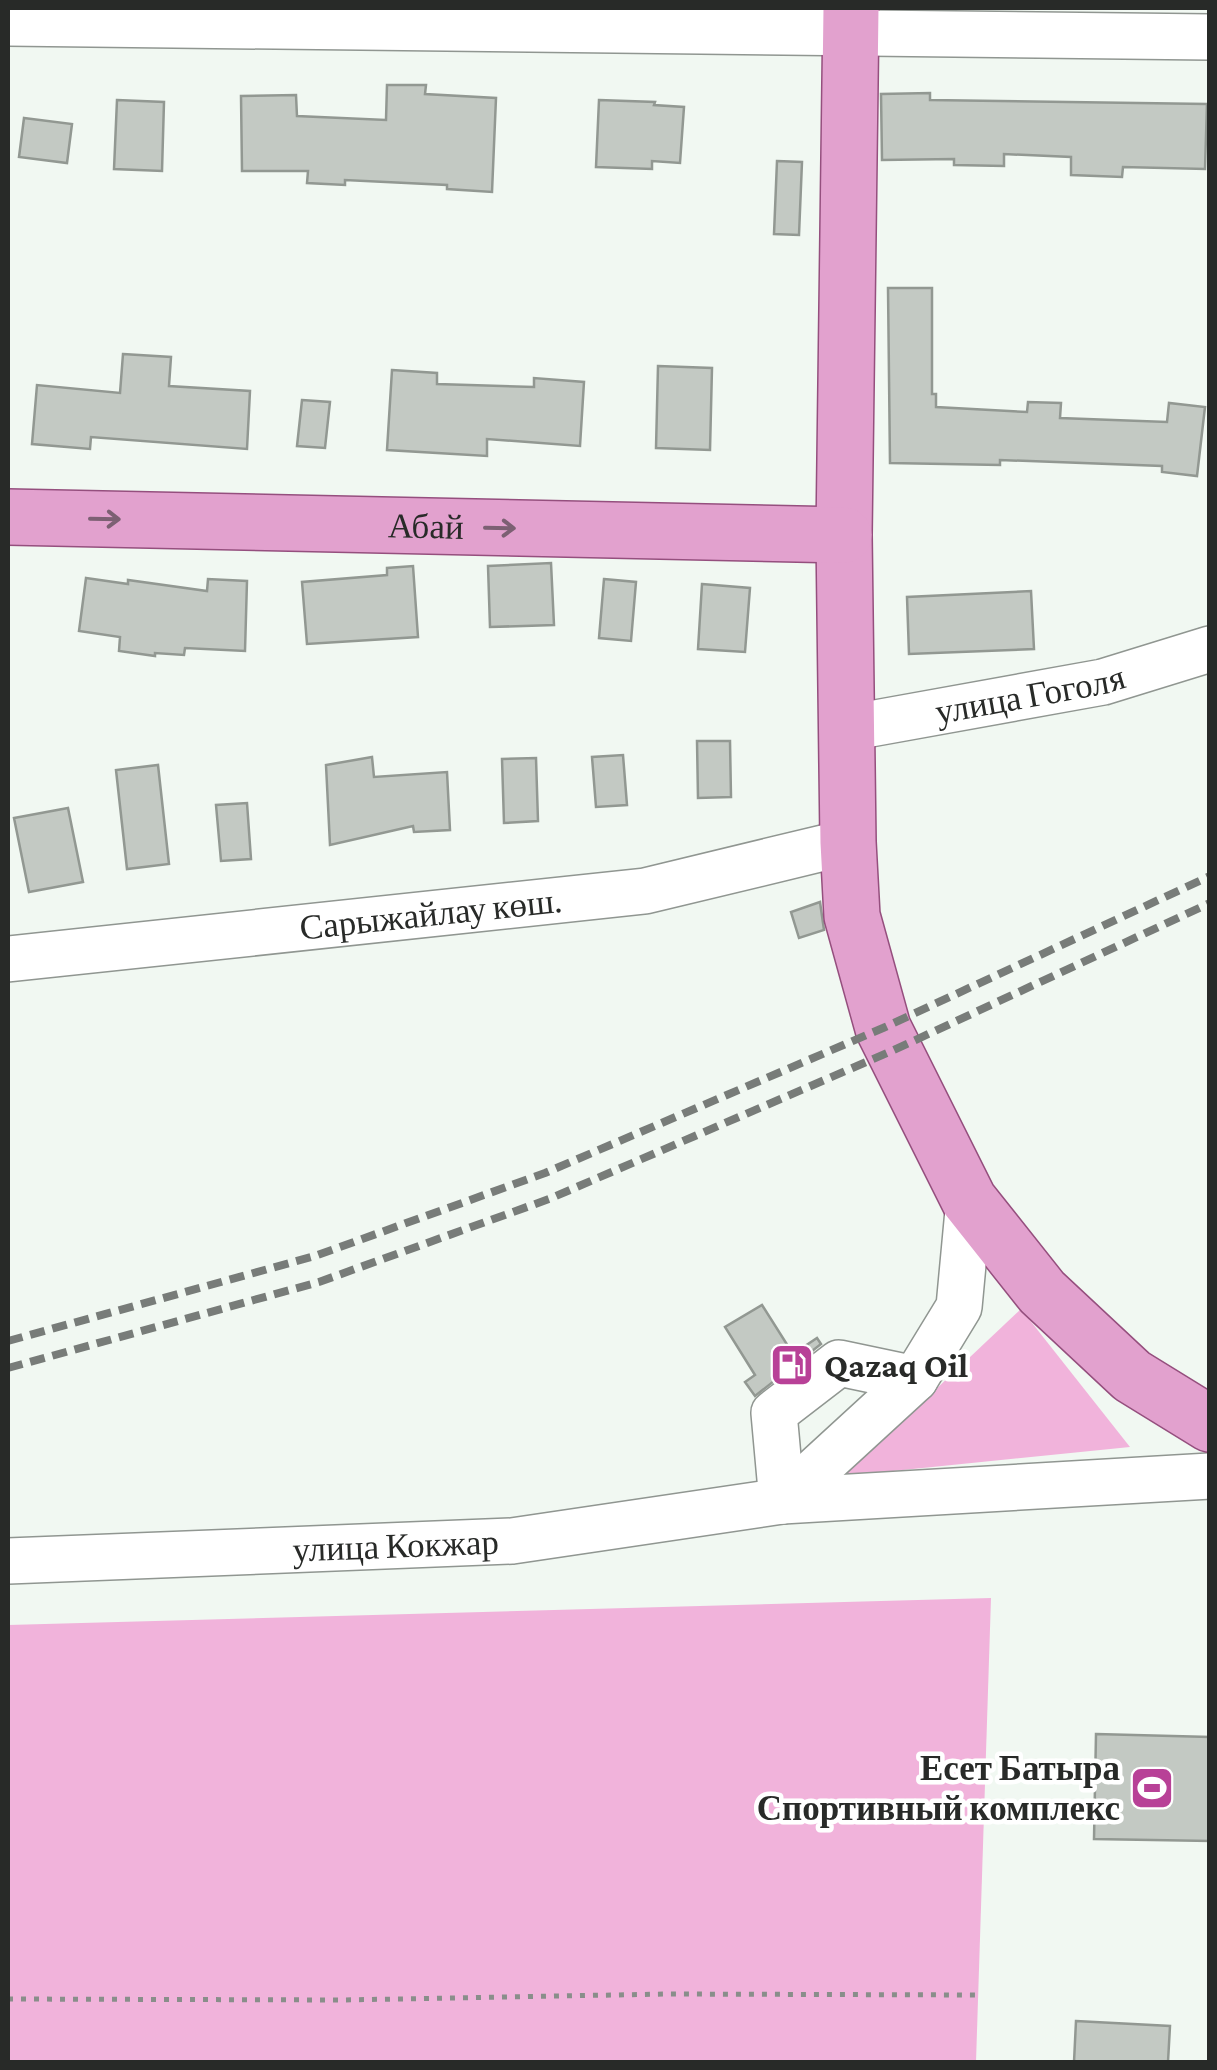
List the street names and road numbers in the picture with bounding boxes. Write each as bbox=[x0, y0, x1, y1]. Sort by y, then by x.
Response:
street label: Абай bbox=[388, 506, 464, 547]
street label: улица Гоголя bbox=[932, 657, 1130, 732]
street label: Сарыжайлау көш. bbox=[298, 881, 564, 948]
street label: улица Кокжар bbox=[292, 1523, 500, 1570]

